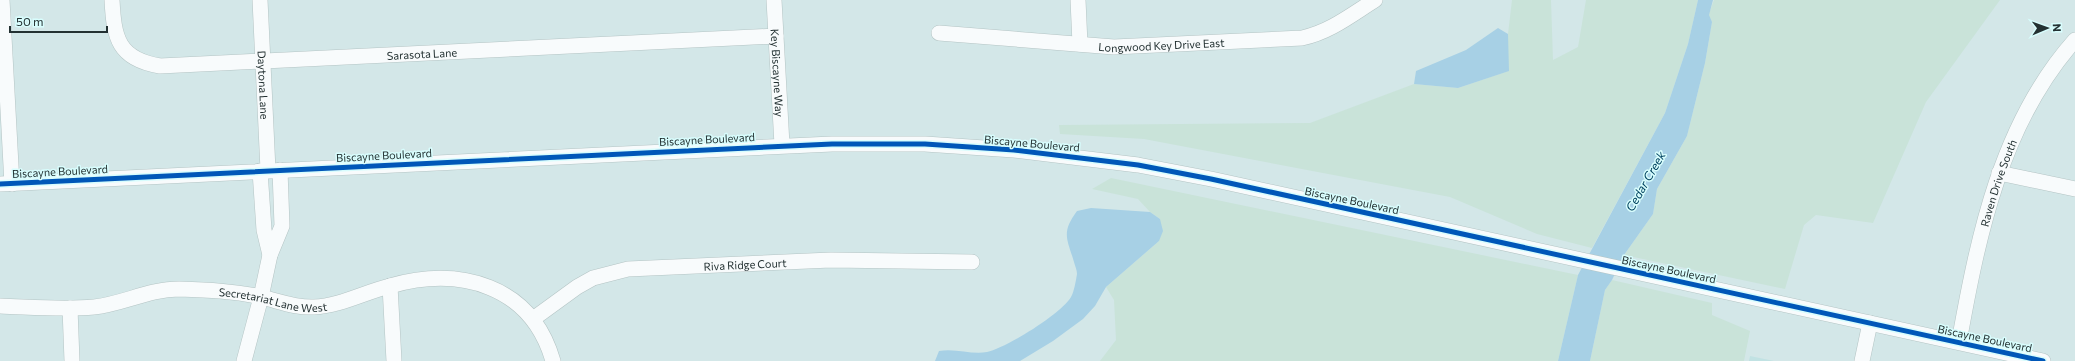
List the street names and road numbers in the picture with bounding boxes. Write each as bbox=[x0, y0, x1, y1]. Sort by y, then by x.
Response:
street label: Key Biscayne Way bbox=[769, 28, 787, 118]
street label: Longwood Key Drive East bbox=[1098, 35, 1225, 54]
street label: Sarasota Lane bbox=[386, 45, 458, 61]
street label: Daytona Lane bbox=[256, 50, 272, 120]
street label: Biscayne Boulevard bbox=[659, 130, 755, 148]
street label: Biscayne Boulevard bbox=[984, 132, 1080, 154]
street label: Raven Drive South bbox=[1977, 137, 2019, 228]
street label: Biscayne Boulevard bbox=[336, 146, 432, 164]
street label: Biscayne Boulevard bbox=[12, 162, 108, 180]
street label: Biscayne Boulevard bbox=[1304, 184, 1400, 216]
street label: Biscayne Boulevard bbox=[1621, 253, 1717, 285]
street label: Riva Ridge Court bbox=[703, 255, 787, 272]
street label: Secretariat Lane West bbox=[218, 285, 328, 314]
street label: Biscayne Boulevard bbox=[1937, 322, 2033, 354]

